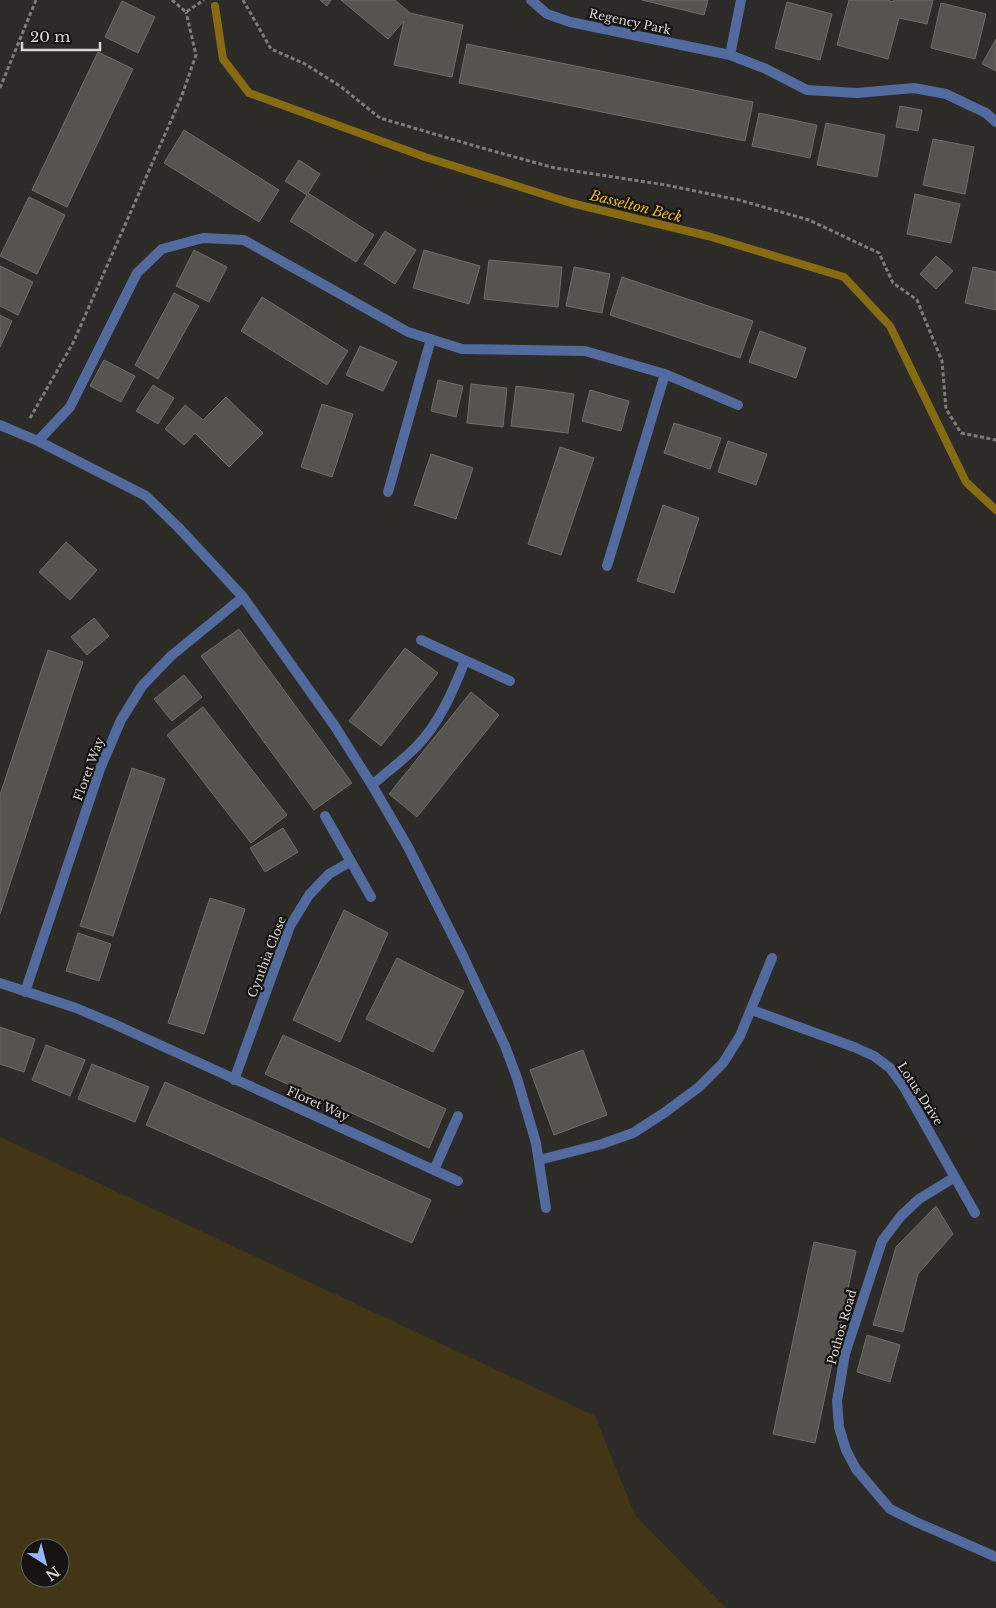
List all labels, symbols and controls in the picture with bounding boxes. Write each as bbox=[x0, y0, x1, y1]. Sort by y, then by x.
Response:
street label: Regency Park bbox=[588, 5, 673, 38]
scale bar bbox=[22, 20, 100, 52]
text: 20 m bbox=[30, 27, 70, 46]
water label: Basselton Beck bbox=[587, 186, 684, 226]
street label: Floret Way bbox=[70, 735, 107, 803]
street label: Cynthia Close bbox=[244, 914, 289, 1000]
street label: Lotus Drive bbox=[894, 1059, 946, 1128]
street label: Floret Way bbox=[285, 1083, 352, 1124]
street label: Pothos Road bbox=[824, 1288, 859, 1366]
north arrow bbox=[20, 1538, 70, 1588]
text: N bbox=[42, 1562, 63, 1585]

